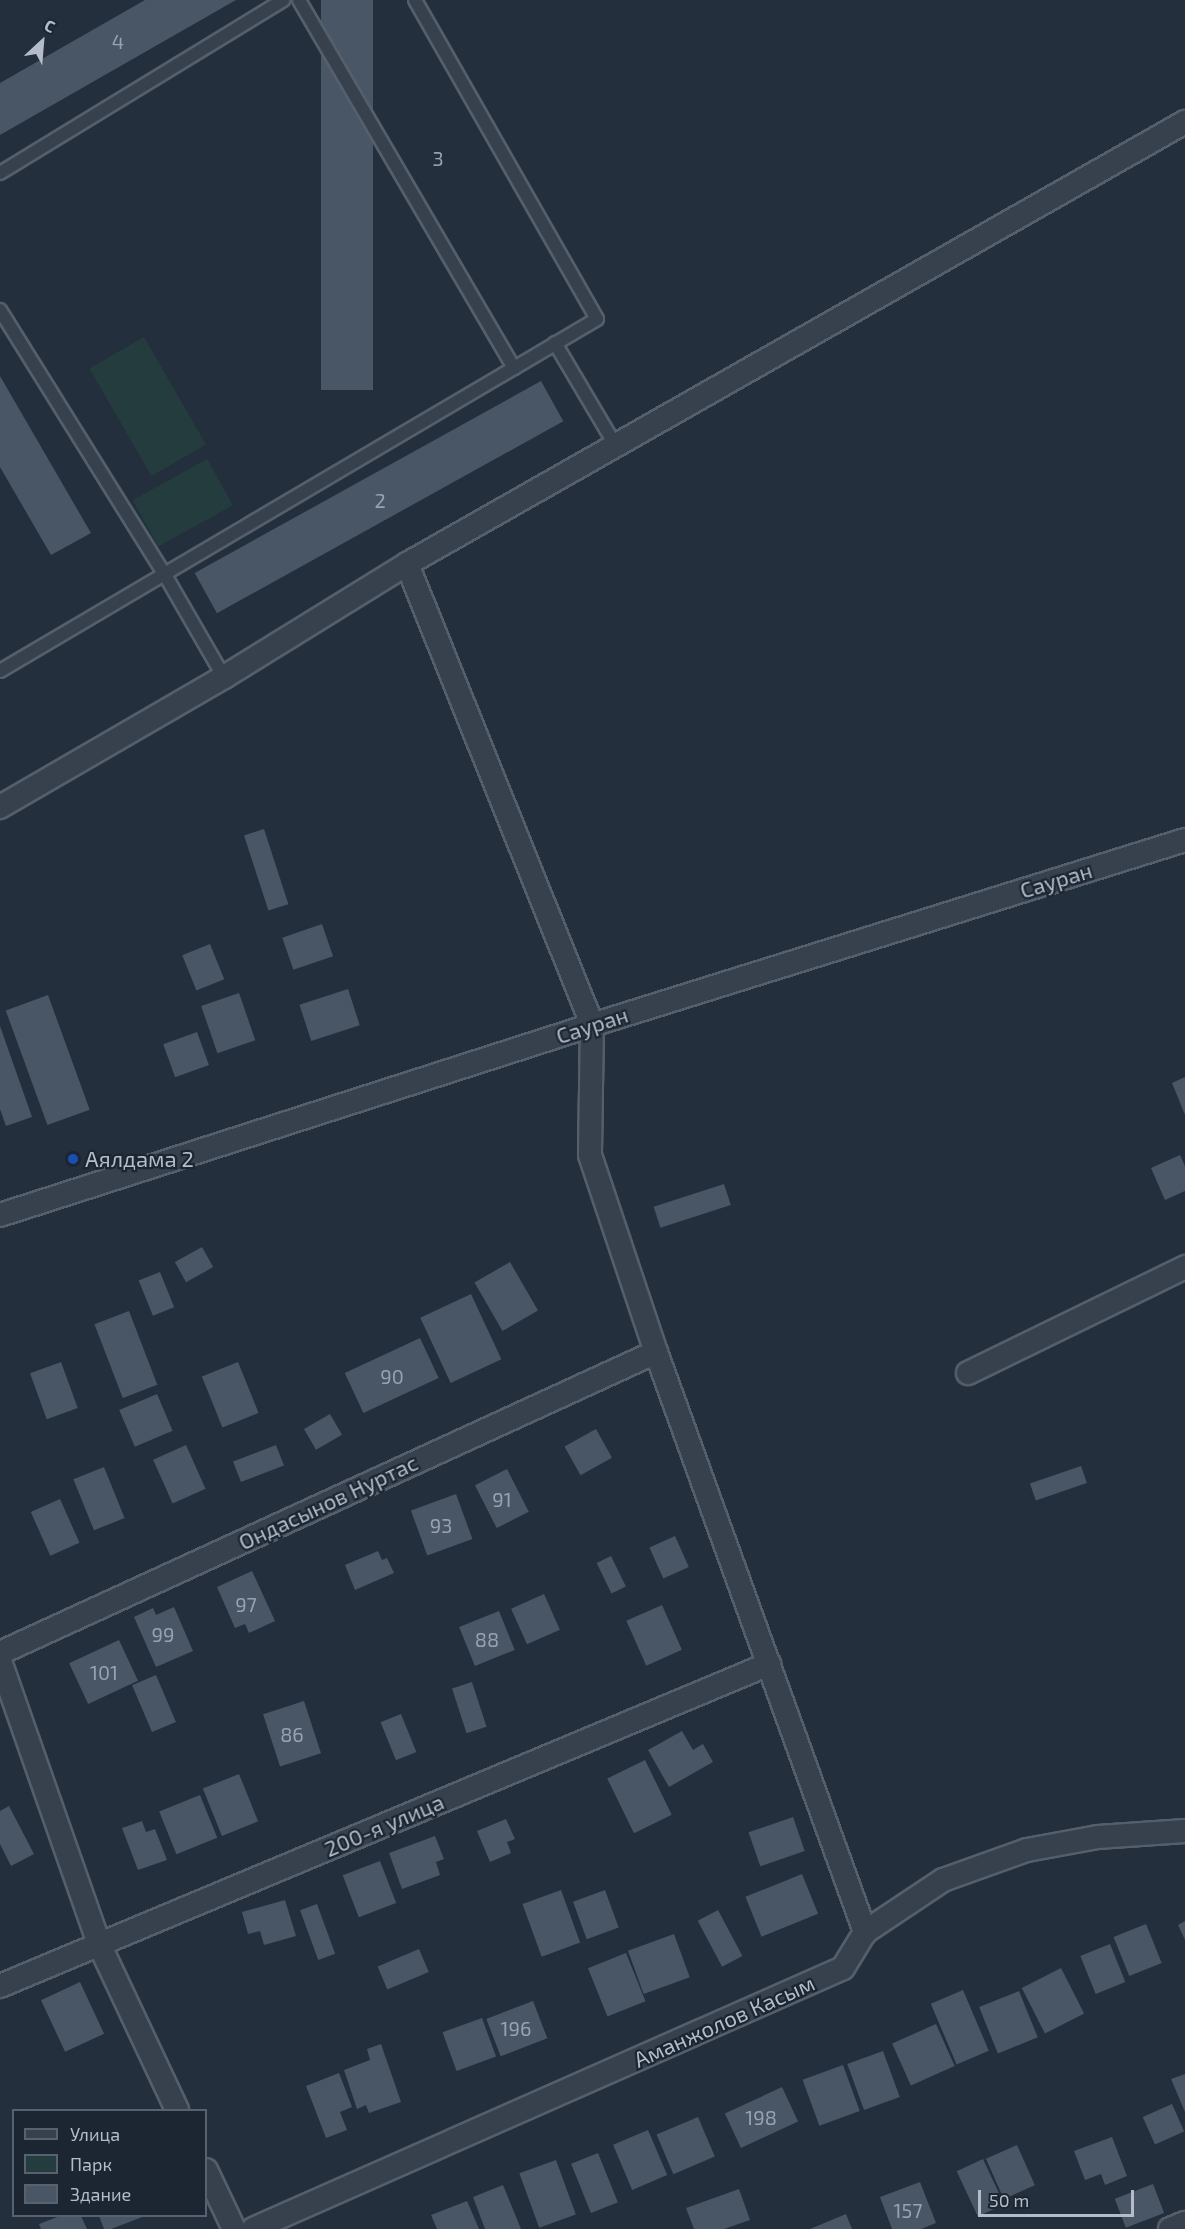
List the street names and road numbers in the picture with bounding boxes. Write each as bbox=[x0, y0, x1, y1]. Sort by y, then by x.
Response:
street label: Сауран bbox=[1017, 857, 1095, 903]
street label: Сауран bbox=[553, 1001, 631, 1049]
street label: Ондасынов Нуртас bbox=[234, 1449, 422, 1555]
street label: 200-я улица bbox=[320, 1788, 448, 1862]
street label: Аманжолов Касым bbox=[629, 1969, 819, 2073]

